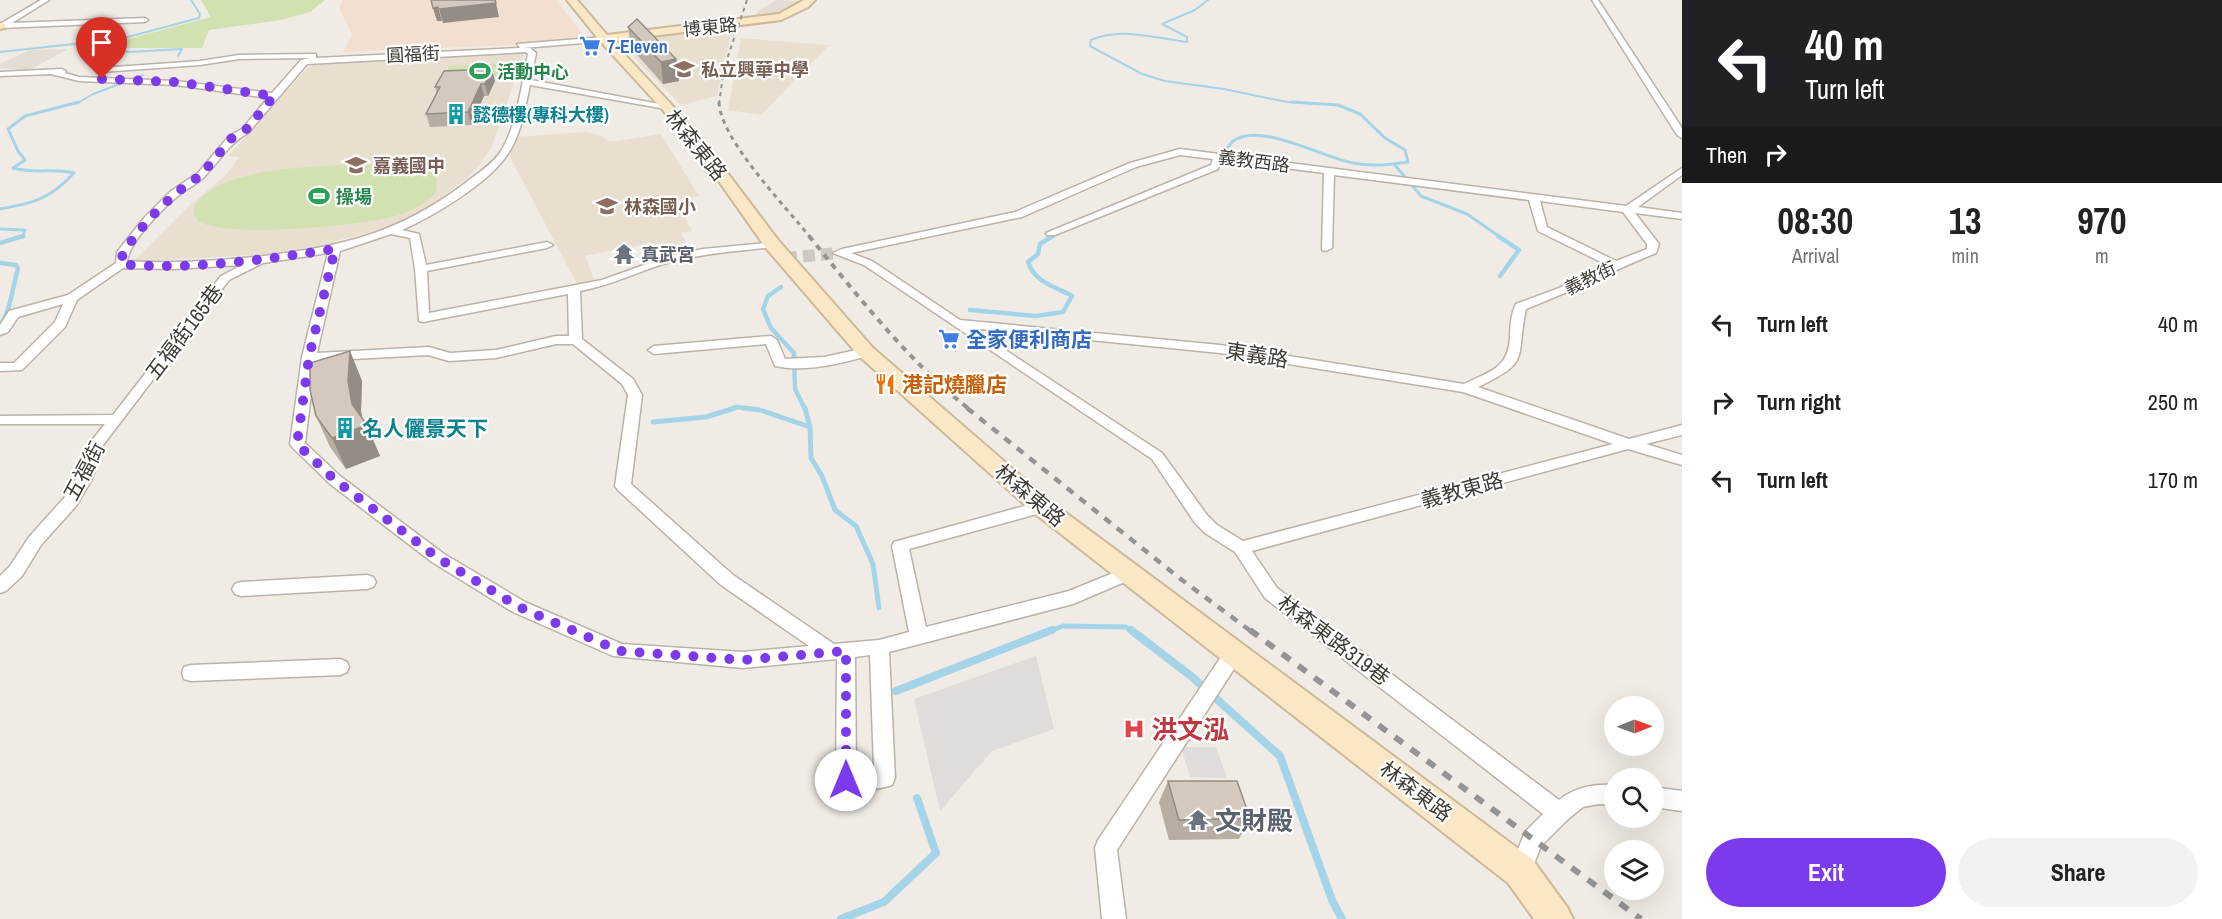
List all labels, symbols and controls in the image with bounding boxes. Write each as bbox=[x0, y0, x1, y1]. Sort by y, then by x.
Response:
street label: 博東路 bbox=[682, 12, 738, 42]
pin bbox=[76, 17, 127, 79]
text: 40 m bbox=[1805, 17, 1884, 73]
icon: left bbox=[1706, 24, 1784, 102]
icon: arrive bbox=[85, 26, 118, 59]
supermarket icon: 7-Eleven bbox=[578, 34, 602, 58]
place label: 7-Eleven bbox=[607, 34, 668, 59]
street label: 圓福街 bbox=[385, 40, 441, 68]
school or university icon: 私立興華中學 bbox=[672, 57, 696, 81]
place label: 私立興華中學 bbox=[701, 57, 809, 82]
sports icon: 活動中心 bbox=[468, 59, 492, 83]
place label: 活動中心 bbox=[497, 59, 569, 84]
text: Turn left bbox=[1805, 71, 1884, 107]
building icon: 懿德樓(專科大樓) bbox=[444, 102, 468, 126]
place label: 懿德樓(專科大樓) bbox=[473, 102, 609, 127]
street label: 林森東路 bbox=[658, 103, 734, 187]
icon: right bbox=[1759, 138, 1792, 171]
text: Then bbox=[1706, 140, 1747, 170]
street label: 義教西路 bbox=[1217, 144, 1291, 178]
school or university icon: 嘉義國中 bbox=[344, 153, 368, 177]
place label: 嘉義國中 bbox=[373, 153, 445, 178]
sports icon: 操場 bbox=[307, 184, 331, 208]
place label: 操場 bbox=[336, 184, 372, 209]
school or university icon: 林森國小 bbox=[595, 194, 619, 218]
place label: 林森國小 bbox=[624, 194, 696, 219]
text: 08:30 bbox=[1778, 197, 1853, 245]
text: 13 bbox=[1949, 197, 1982, 245]
text: 970 bbox=[2077, 197, 2126, 245]
temple icon: 真武宮 bbox=[612, 242, 636, 266]
place label: 真武宮 bbox=[641, 242, 695, 267]
text: Arrival bbox=[1792, 242, 1839, 269]
text: min bbox=[1951, 242, 1979, 269]
text: m bbox=[2095, 242, 2109, 269]
street label: 義教街 bbox=[1560, 255, 1620, 301]
street label: 五福街165巷 bbox=[138, 278, 230, 386]
icon: left bbox=[1706, 308, 1739, 341]
text: Turn left bbox=[1757, 309, 1828, 339]
text: 40 m bbox=[2158, 309, 2198, 339]
place label: 全家便利商店 bbox=[966, 325, 1092, 354]
supermarket icon: 全家便利商店 bbox=[937, 327, 961, 351]
street label: 東義路 bbox=[1224, 336, 1290, 374]
place label: 港記燒臘店 bbox=[902, 370, 1007, 399]
restaurant icon: 港記燒臘店 bbox=[873, 372, 897, 396]
icon: right bbox=[1706, 386, 1739, 419]
text: Turn right bbox=[1757, 387, 1841, 417]
text: 250 m bbox=[2148, 387, 2198, 417]
place label: 名人儷景天下 bbox=[362, 414, 488, 443]
building icon: 名人儷景天下 bbox=[333, 416, 357, 440]
street label: 五福街 bbox=[56, 436, 112, 506]
street label: 林森東路 bbox=[989, 457, 1071, 533]
icon: left bbox=[1706, 464, 1739, 497]
street label: 義教東路 bbox=[1418, 465, 1506, 515]
text: Turn left bbox=[1757, 465, 1828, 495]
text: 170 m bbox=[2148, 465, 2198, 495]
street label: 林森東路319巷 bbox=[1272, 588, 1396, 692]
north arrow bbox=[1604, 696, 1664, 756]
map controls bbox=[1604, 696, 1664, 900]
place label: 洪文泓 bbox=[1151, 712, 1229, 747]
hospital icon: 洪文泓 bbox=[1122, 717, 1146, 741]
position arrow bbox=[814, 748, 878, 812]
street label: 林森東路 bbox=[1374, 754, 1458, 828]
button: search bbox=[1604, 768, 1664, 828]
place label: 文財殿 bbox=[1215, 803, 1293, 838]
temple icon: 文財殿 bbox=[1186, 808, 1210, 832]
button: Exit bbox=[1706, 838, 1946, 907]
button: Share bbox=[1958, 838, 2198, 907]
button: layers bbox=[1604, 840, 1664, 900]

